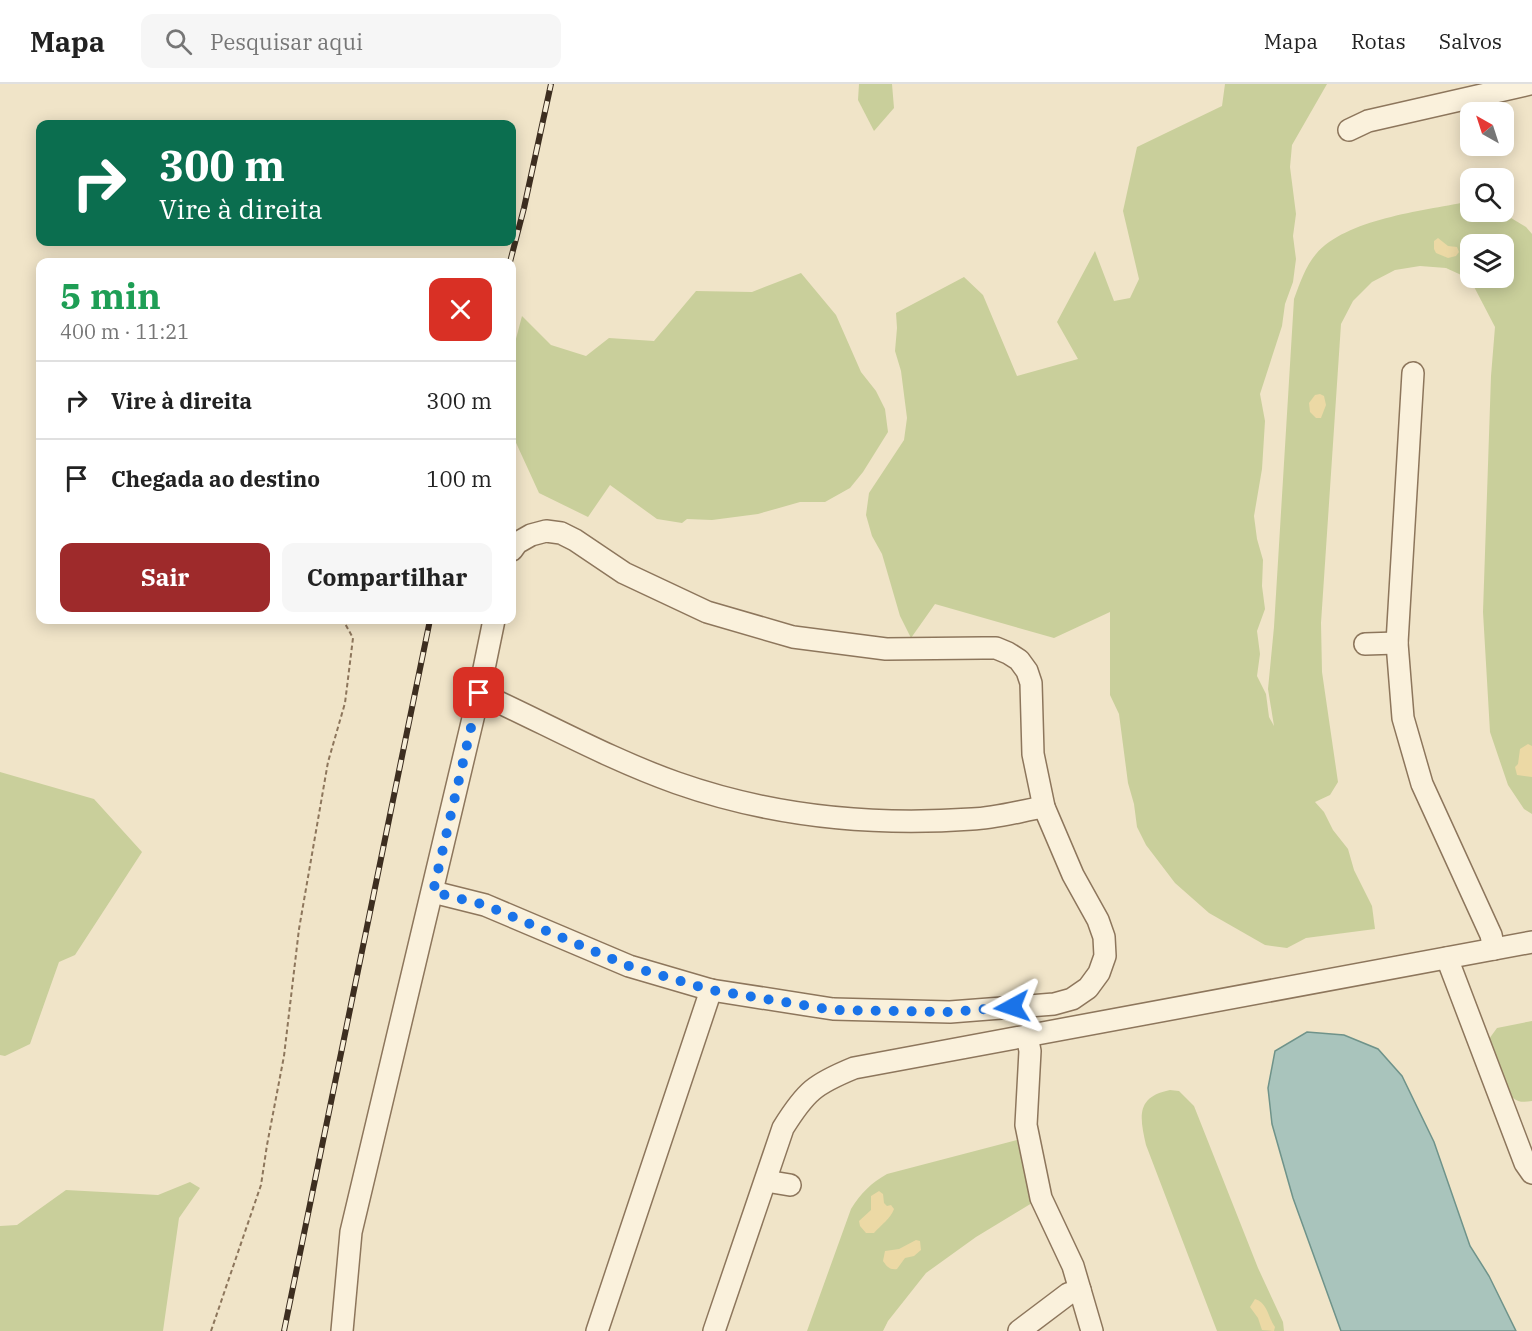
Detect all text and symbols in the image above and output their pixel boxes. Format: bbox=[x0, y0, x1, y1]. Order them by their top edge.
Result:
search box bbox=[141, 14, 561, 68]
text: Mapa bbox=[30, 23, 105, 60]
icon: search bbox=[162, 25, 195, 58]
text: Pesquisar aqui bbox=[210, 27, 363, 56]
text: Mapa bbox=[1264, 27, 1318, 55]
text: Rotas bbox=[1351, 27, 1406, 55]
text: Salvos bbox=[1439, 27, 1502, 55]
north arrow bbox=[1460, 102, 1514, 156]
map controls bbox=[1460, 102, 1514, 288]
text: 300 m bbox=[159, 138, 285, 193]
icon: right bbox=[60, 144, 138, 222]
button: search bbox=[1460, 168, 1514, 222]
text: Vire à direita bbox=[159, 191, 323, 226]
button: layers bbox=[1460, 234, 1514, 288]
text: 5 min bbox=[60, 272, 161, 319]
button: close bbox=[429, 278, 492, 341]
text: 400 m · 11:21 bbox=[60, 318, 189, 345]
icon: right bbox=[60, 384, 93, 417]
text: Vire à direita bbox=[111, 386, 252, 415]
text: 300 m bbox=[426, 386, 492, 415]
icon: arrive bbox=[60, 462, 93, 495]
text: Chegada ao destino bbox=[111, 464, 320, 493]
text: 100 m bbox=[426, 464, 492, 493]
button: Sair bbox=[60, 543, 270, 612]
button: Compartilhar bbox=[282, 543, 492, 612]
pin bbox=[453, 667, 504, 718]
icon: arrive bbox=[462, 676, 495, 709]
position arrow bbox=[980, 975, 1044, 1039]

